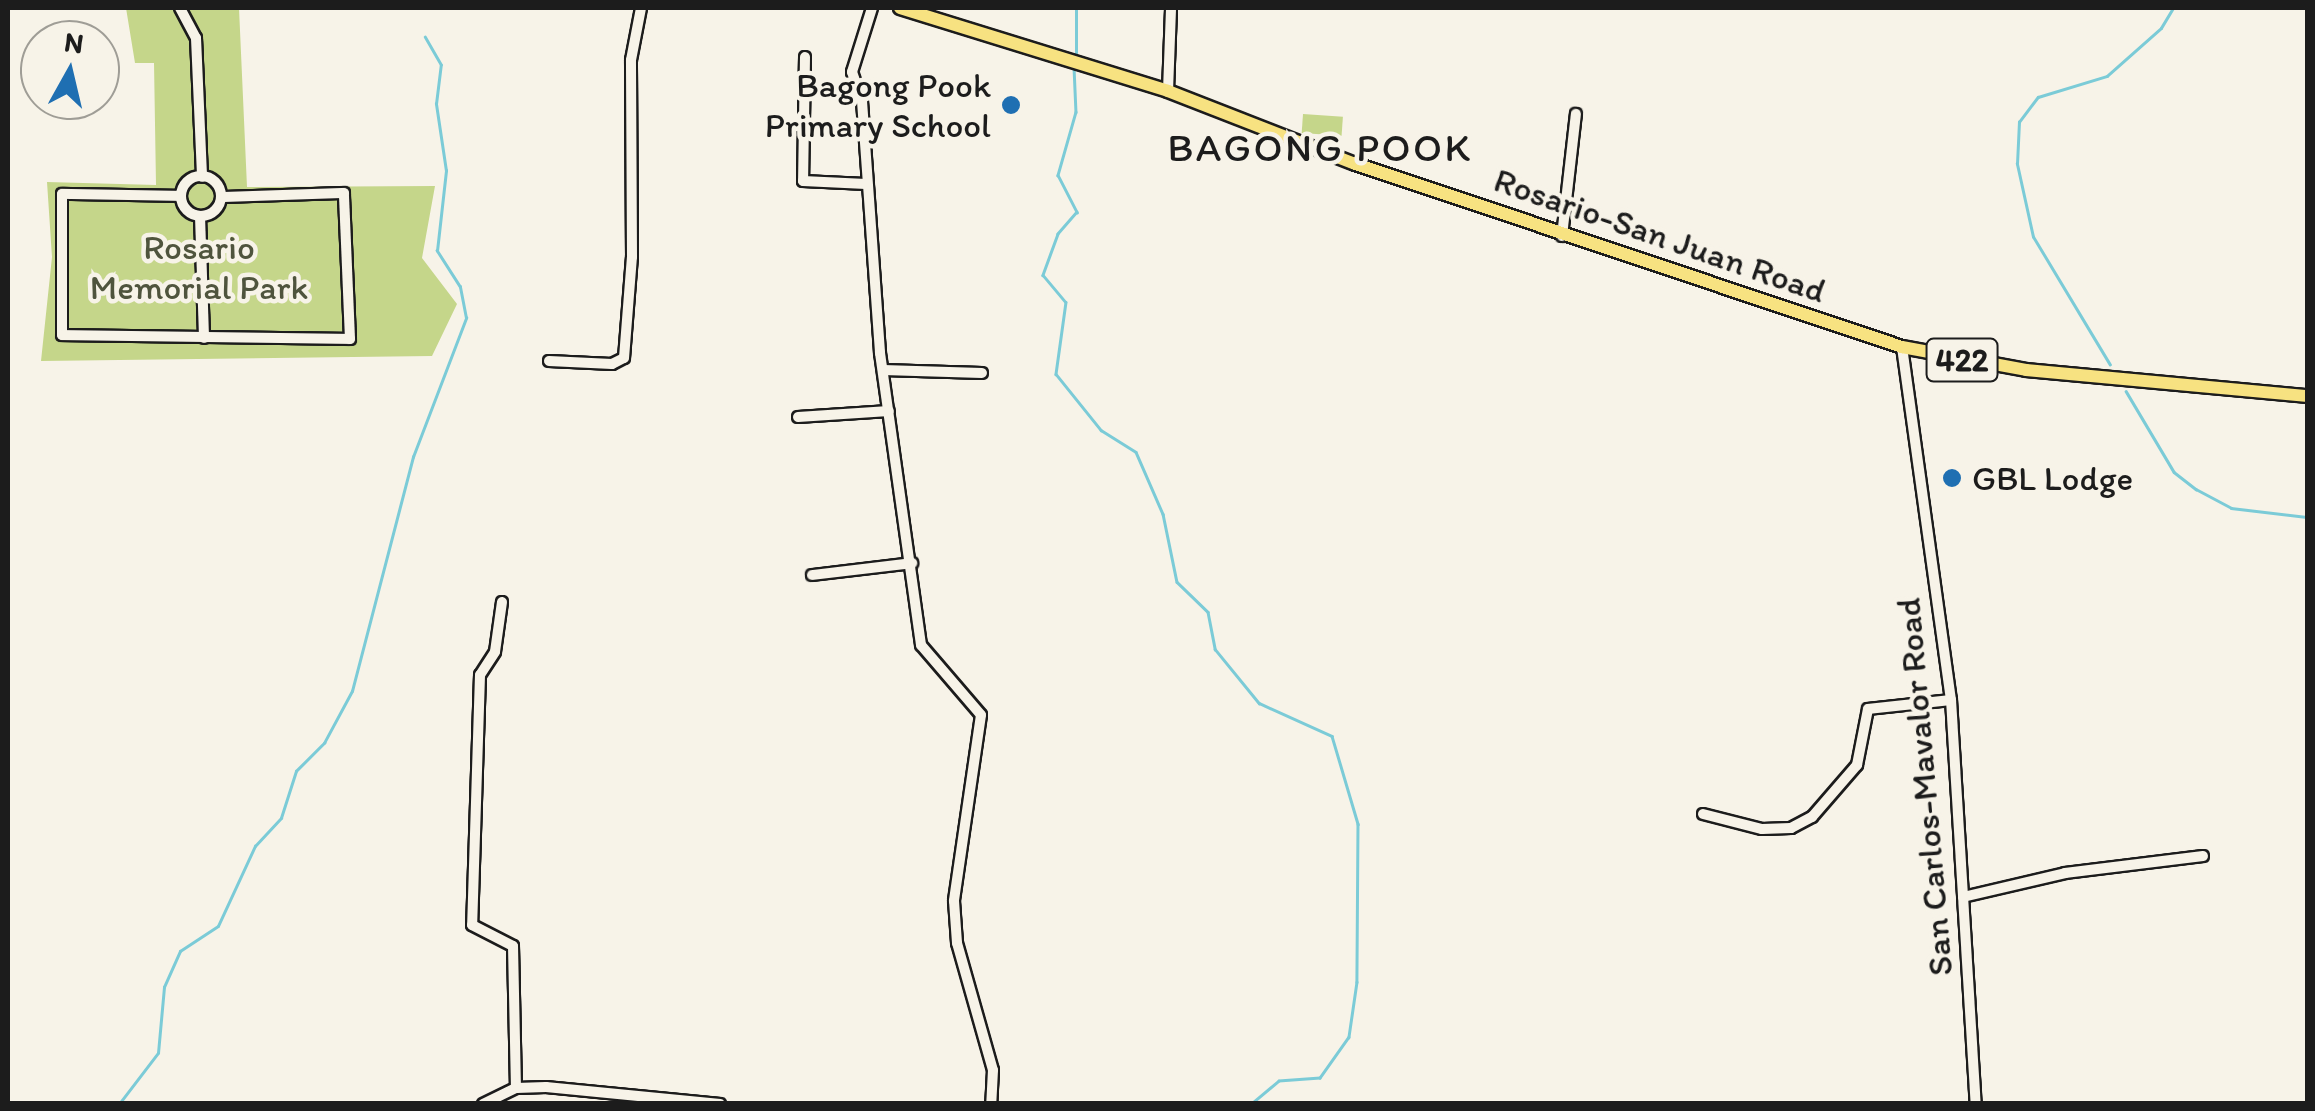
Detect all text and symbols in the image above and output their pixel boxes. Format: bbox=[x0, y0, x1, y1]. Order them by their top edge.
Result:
north arrow bbox=[20, 20, 120, 120]
text: N bbox=[62, 24, 86, 60]
place label: Bagong Pook Primary School bbox=[765, 64, 991, 146]
marker: Bagong Pook Primary School bbox=[1000, 94, 1022, 116]
district label: BAGONG POOK bbox=[1168, 123, 1472, 171]
street label: Rosario-San Juan Road bbox=[1489, 159, 1831, 311]
park label: Rosario Memorial Park bbox=[90, 226, 308, 308]
road number: 422 bbox=[1924, 333, 2000, 387]
place label: GBL Lodge bbox=[1972, 457, 2133, 499]
marker: GBL Lodge bbox=[1941, 467, 1963, 489]
street label: San Carlos-Mavalor Road bbox=[1886, 595, 1962, 979]

